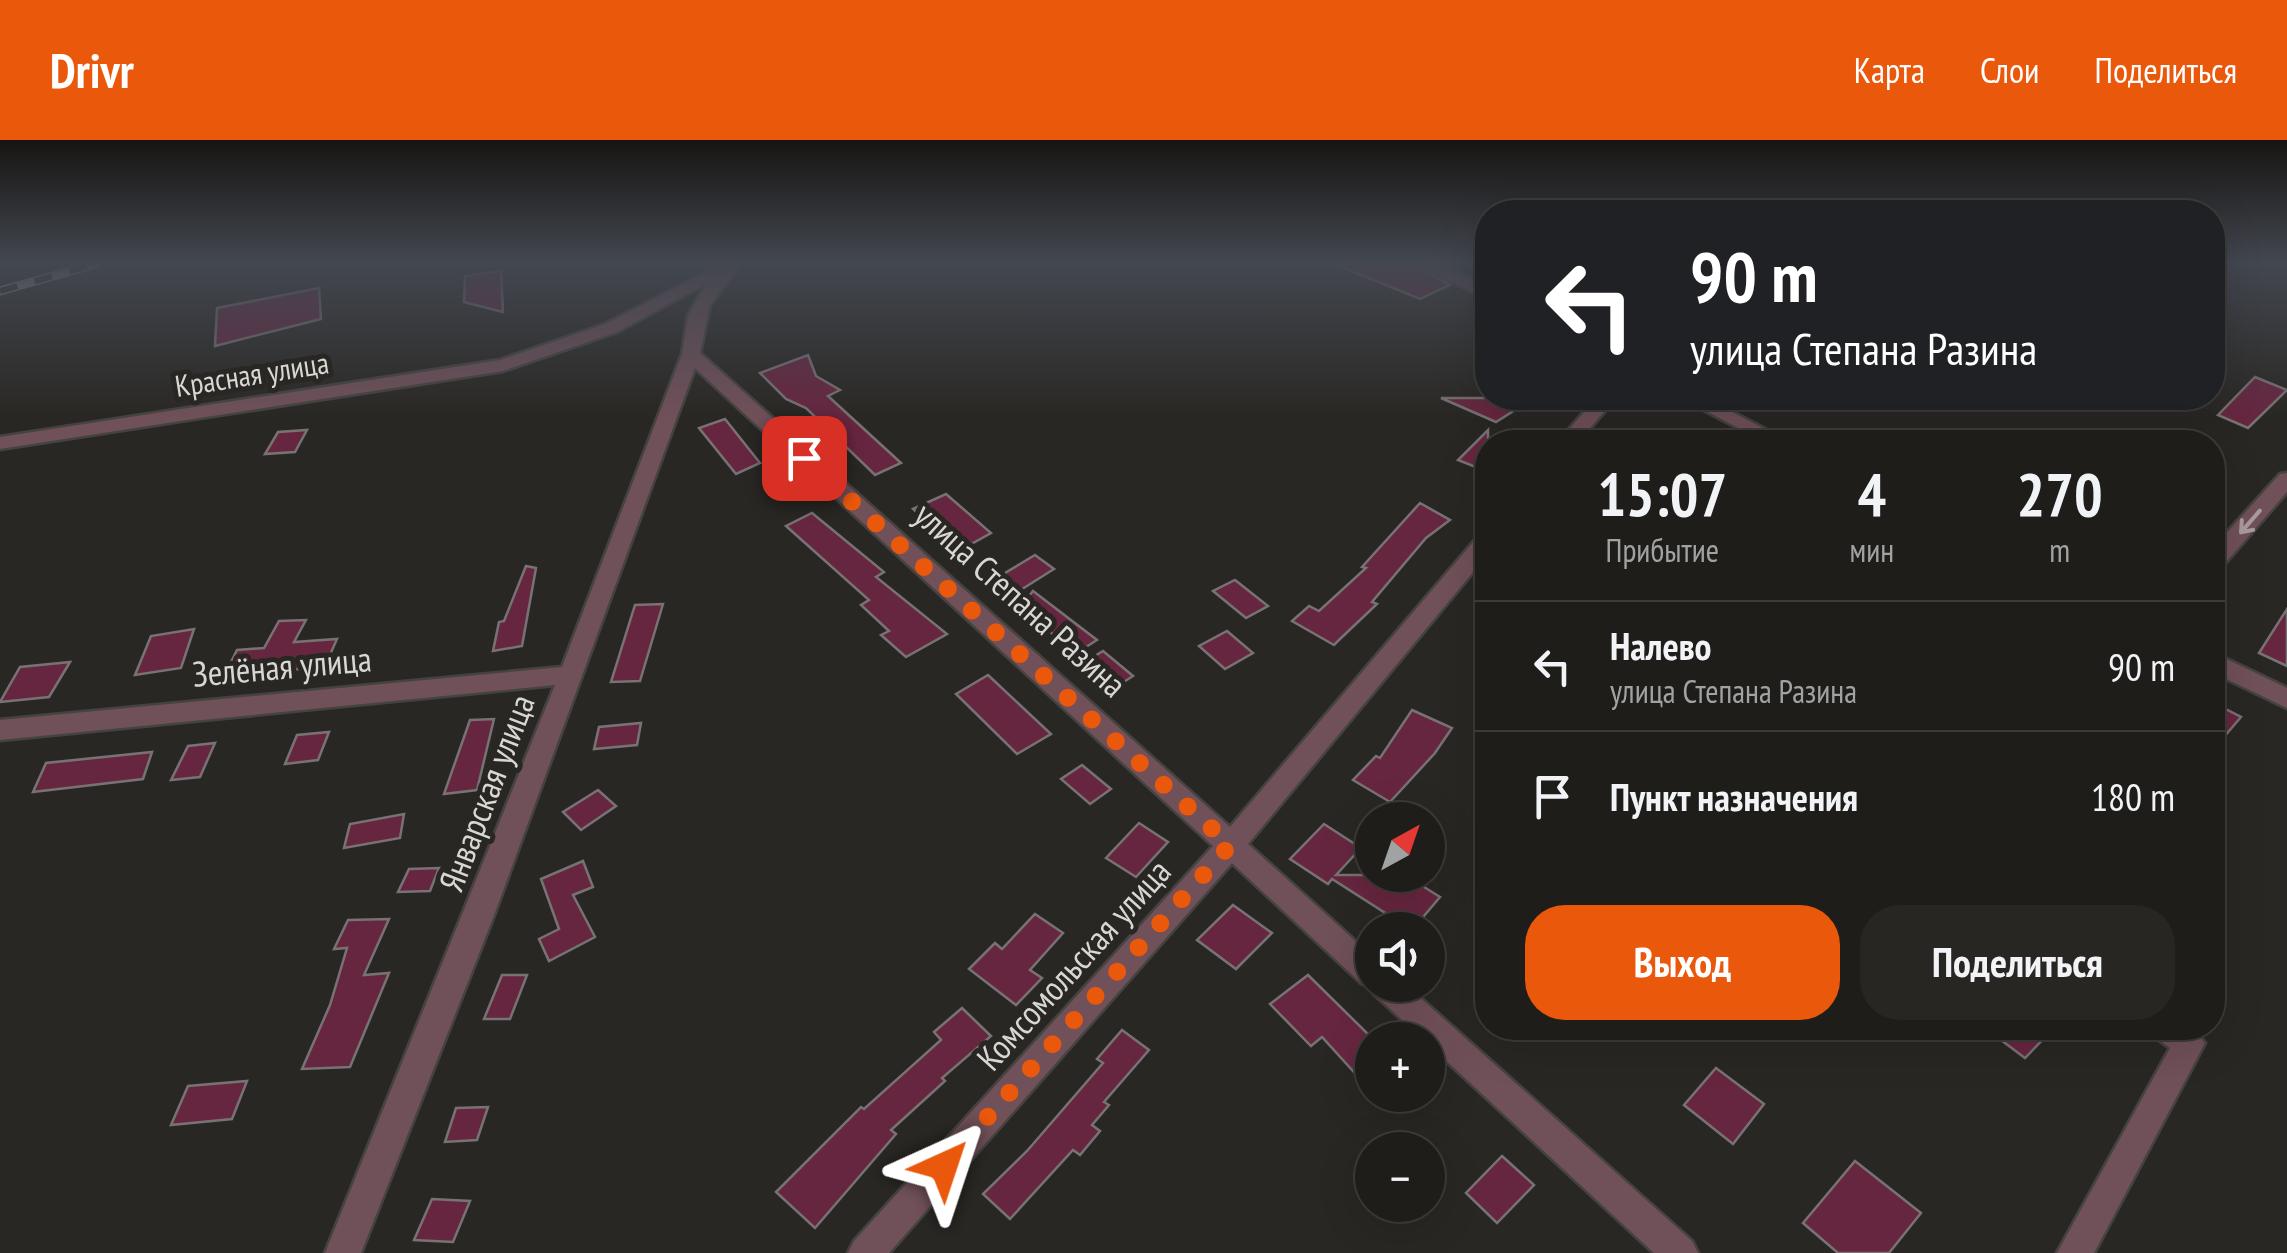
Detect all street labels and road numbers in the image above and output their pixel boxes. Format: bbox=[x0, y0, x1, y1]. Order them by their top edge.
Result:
street label: Красная улица bbox=[172, 342, 331, 405]
street label: улица Степана Разина bbox=[905, 492, 1136, 707]
street label: Зелёная улица bbox=[190, 635, 373, 697]
street label: Январская улица bbox=[427, 688, 545, 898]
street label: Комсомольская улица bbox=[966, 849, 1180, 1080]

